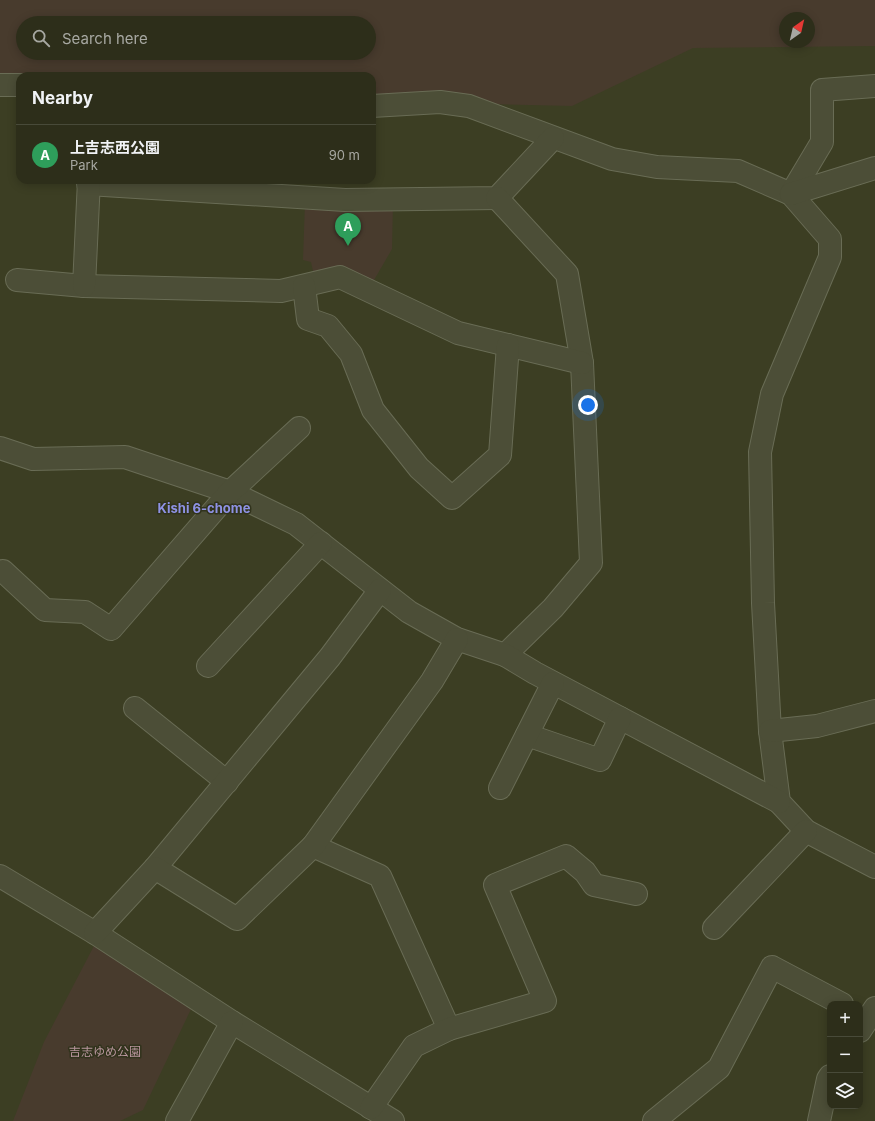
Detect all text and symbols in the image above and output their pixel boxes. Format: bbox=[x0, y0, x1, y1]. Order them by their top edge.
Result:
north arrow bbox=[779, 12, 815, 48]
search box bbox=[16, 16, 376, 60]
icon: search bbox=[30, 27, 52, 49]
text: Search here bbox=[62, 29, 148, 48]
text: Nearby bbox=[32, 88, 93, 108]
text: 上吉志西公園 bbox=[70, 138, 160, 157]
text: A bbox=[40, 147, 50, 163]
text: 90 m bbox=[329, 147, 360, 163]
text: Park bbox=[70, 157, 98, 173]
pin: A bbox=[335, 213, 361, 246]
your location bbox=[578, 395, 598, 415]
district label: Kishi 6-chome bbox=[158, 500, 251, 516]
map controls bbox=[827, 1001, 863, 1109]
button: + bbox=[827, 1001, 863, 1037]
button: − bbox=[827, 1037, 863, 1073]
park label: 吉志ゆめ公園 bbox=[69, 1044, 141, 1059]
button: layers bbox=[827, 1073, 863, 1109]

